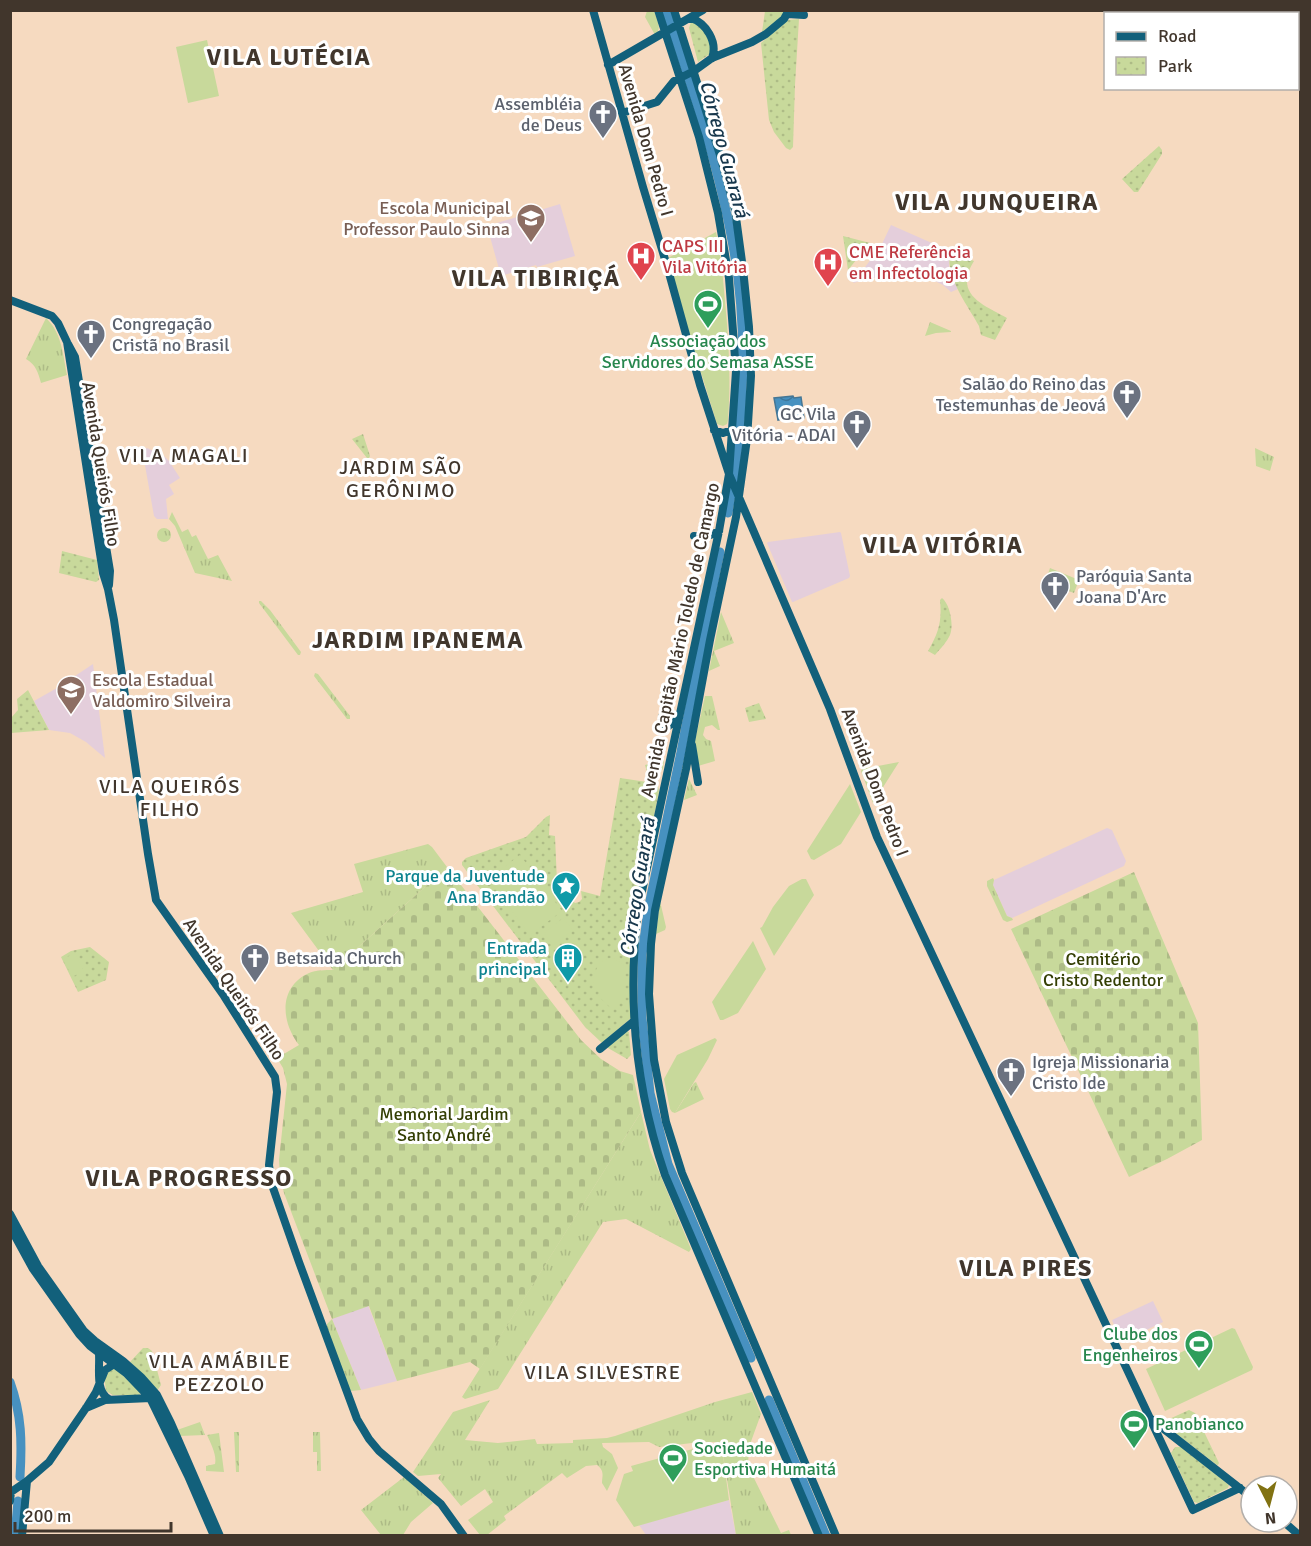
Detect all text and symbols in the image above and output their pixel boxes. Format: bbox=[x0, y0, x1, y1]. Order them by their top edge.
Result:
legend bbox=[1104, 12, 1299, 90]
text: Road bbox=[1158, 25, 1197, 47]
district label: VILA LUTÉCIA bbox=[207, 42, 371, 72]
text: Park bbox=[1158, 55, 1193, 77]
street label: Avenida Dom Pedro I bbox=[614, 61, 678, 219]
water label: Córrego Guarará bbox=[694, 78, 755, 222]
place label: Assembléia de Deus bbox=[494, 93, 582, 136]
church icon: Assembléia de Deus bbox=[587, 98, 619, 140]
district label: VILA JUNQUEIRA bbox=[895, 187, 1099, 217]
place label: Escola Municipal Professor Paulo Sinna bbox=[343, 197, 510, 240]
school or university icon: Escola Municipal Professor Paulo Sinna bbox=[515, 202, 547, 244]
place label: CAPS III Vila Vitória bbox=[662, 235, 747, 278]
hospital icon: CAPS III Vila Vitória bbox=[625, 240, 657, 282]
place label: CME Referência em Infectologia bbox=[849, 241, 971, 284]
hospital icon: CME Referência em Infectologia bbox=[812, 246, 844, 288]
district label: VILA TIBIRIÇÁ bbox=[451, 263, 621, 293]
sports icon: Associação dos Servidores do Semasa ASSE bbox=[692, 288, 724, 330]
place label: Congregação Cristã no Brasil bbox=[112, 313, 229, 356]
church icon: Congregação Cristã no Brasil bbox=[75, 318, 107, 360]
place label: Associação dos Servidores do Semasa ASSE bbox=[602, 330, 814, 373]
place label: Salão do Reino das Testemunhas de Jeová bbox=[936, 373, 1106, 416]
church icon: Salão do Reino das Testemunhas de Jeová bbox=[1111, 378, 1143, 420]
street label: Avenida Queirós Filho bbox=[77, 380, 125, 548]
place label: GC Vila Vitória - ADAI bbox=[731, 403, 836, 446]
church icon: GC Vila Vitória - ADAI bbox=[841, 408, 873, 450]
district label: VILA MAGALI bbox=[119, 443, 249, 468]
district label: JARDIM SÃO GERÔNIMO bbox=[339, 455, 463, 503]
street label: Avenida Capitão Mário Toledo de Camargo bbox=[636, 480, 724, 800]
district label: VILA VITÓRIA bbox=[863, 530, 1023, 560]
place label: Paróquia Santa Joana D'Arc bbox=[1076, 565, 1192, 608]
church icon: Paróquia Santa Joana D'Arc bbox=[1039, 570, 1071, 612]
district label: JARDIM IPANEMA bbox=[312, 625, 524, 655]
place label: Escola Estadual Valdomiro Silveira bbox=[92, 669, 231, 712]
school or university icon: Escola Estadual Valdomiro Silveira bbox=[55, 674, 87, 716]
street label: Avenida Dom Pedro I bbox=[837, 705, 913, 859]
district label: VILA QUEIRÓS FILHO bbox=[99, 774, 241, 822]
water label: Córrego Guarará bbox=[614, 814, 661, 959]
place label: Parque da Juventude Ana Brandão bbox=[385, 865, 545, 908]
place icon: Parque da Juventude Ana Brandão bbox=[550, 870, 582, 912]
street label: Avenida Queirós Filho bbox=[178, 914, 290, 1064]
place label: Entrada principal bbox=[478, 937, 547, 980]
church icon: Betsaida Church bbox=[239, 942, 271, 984]
building icon: Entrada principal bbox=[552, 942, 584, 984]
place label: Betsaida Church bbox=[276, 947, 402, 969]
park label: Cemitério Cristo Redentor bbox=[1043, 948, 1163, 991]
place label: Igreja Missionaria Cristo Ide bbox=[1032, 1051, 1170, 1094]
church icon: Igreja Missionaria Cristo Ide bbox=[995, 1056, 1027, 1098]
park label: Memorial Jardim Santo André bbox=[379, 1103, 509, 1146]
district label: VILA PROGRESSO bbox=[85, 1163, 293, 1193]
district label: VILA PIRES bbox=[959, 1253, 1093, 1283]
place label: Clube dos Engenheiros bbox=[1082, 1323, 1178, 1366]
sports icon: Clube dos Engenheiros bbox=[1183, 1328, 1215, 1370]
district label: VILA AMÁBILE PEZZOLO bbox=[149, 1349, 291, 1397]
district label: VILA SILVESTRE bbox=[524, 1360, 682, 1385]
sports icon: Panobianco bbox=[1118, 1408, 1150, 1450]
place label: Panobianco bbox=[1155, 1413, 1244, 1435]
place label: Sociedade Esportiva Humaitá bbox=[694, 1437, 836, 1480]
sports icon: Sociedade Esportiva Humaitá bbox=[657, 1442, 689, 1484]
north arrow bbox=[1239, 1474, 1299, 1534]
scale bar bbox=[15, 1495, 171, 1533]
text: 200 m bbox=[24, 1505, 71, 1527]
text: N bbox=[1264, 1507, 1277, 1528]

